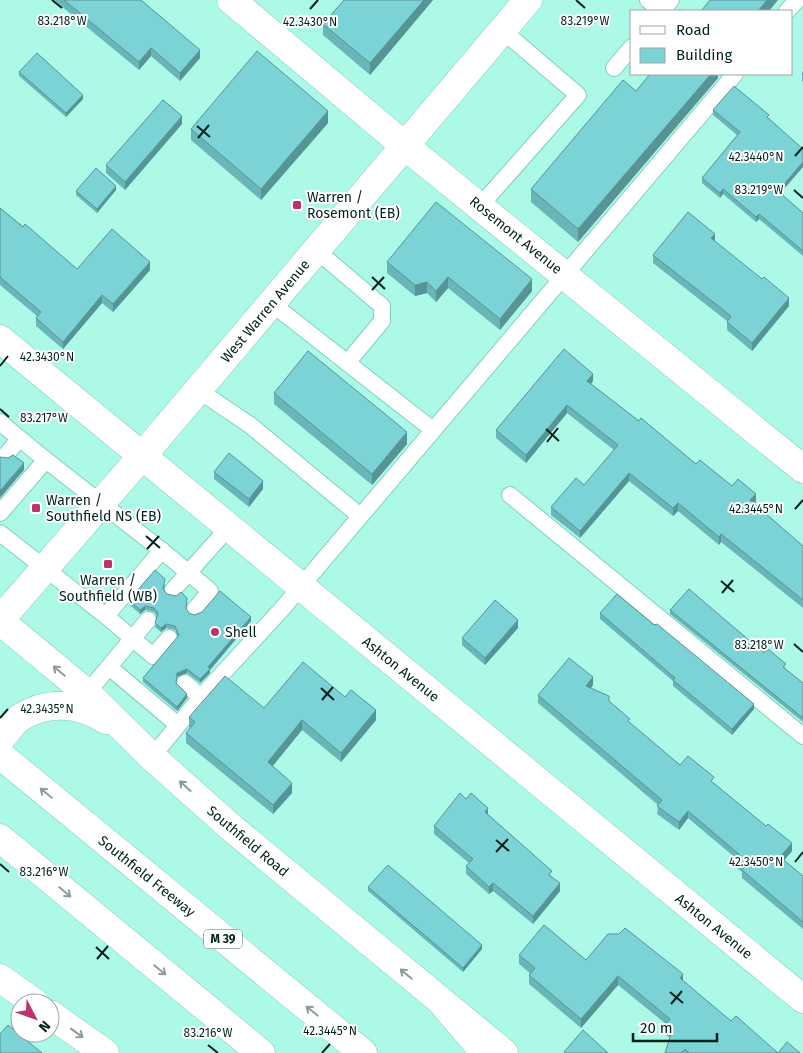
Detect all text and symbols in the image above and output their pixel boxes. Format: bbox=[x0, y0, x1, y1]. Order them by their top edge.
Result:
legend bbox=[630, 10, 793, 75]
text: 83.218°W bbox=[37, 14, 87, 28]
text: 83.219°W bbox=[561, 14, 609, 28]
text: 42.3430°N bbox=[283, 15, 337, 29]
text: Road bbox=[676, 21, 711, 39]
text: Building bbox=[676, 46, 732, 64]
text: 42.3440°N bbox=[729, 150, 783, 164]
text: 83.219°W bbox=[735, 183, 783, 197]
place label: Warren / Rosemont (EB) bbox=[307, 189, 400, 222]
street label: Rosemont Avenue bbox=[466, 193, 565, 278]
marker: Warren / Rosemont (EB) bbox=[291, 199, 303, 211]
street label: West Warren Avenue bbox=[217, 256, 314, 366]
text: 42.3430°N bbox=[20, 350, 74, 364]
text: 83.217°W bbox=[20, 411, 68, 425]
place label: Warren / Southfield NS (EB) bbox=[46, 492, 161, 525]
marker: Warren / Southfield NS (EB) bbox=[30, 502, 42, 514]
text: 42.3445°N bbox=[729, 502, 783, 516]
marker: Warren / Southfield (WB) bbox=[102, 558, 114, 570]
place label: Warren / Southfield (WB) bbox=[59, 572, 157, 605]
place label: Shell bbox=[225, 624, 257, 641]
marker: Shell bbox=[209, 626, 221, 638]
street label: Ashton Avenue bbox=[359, 633, 443, 706]
text: 83.218°W bbox=[734, 638, 784, 652]
one-way arrow bbox=[53, 665, 66, 676]
text: 42.3435°N bbox=[20, 702, 74, 716]
one-way arrow bbox=[178, 780, 191, 792]
one-way arrow bbox=[40, 788, 53, 799]
street label: Southfield Road bbox=[203, 802, 292, 880]
street label: Southfield Freeway bbox=[95, 832, 199, 921]
text: 42.3450°N bbox=[729, 855, 783, 869]
text: 83.216°W bbox=[20, 865, 68, 879]
one-way arrow bbox=[58, 886, 71, 897]
street label: Ashton Avenue bbox=[672, 890, 756, 963]
road number: M 39 bbox=[204, 930, 242, 949]
one-way arrow bbox=[153, 964, 166, 975]
one-way arrow bbox=[400, 968, 413, 979]
north arrow bbox=[10, 993, 60, 1043]
one-way arrow bbox=[305, 1005, 318, 1017]
scale bar bbox=[633, 1010, 717, 1042]
text: N bbox=[35, 1017, 54, 1035]
text: 20 m bbox=[640, 1019, 673, 1037]
text: 42.3445°N bbox=[303, 1024, 357, 1038]
text: 83.216°W bbox=[184, 1026, 232, 1040]
one-way arrow bbox=[70, 1028, 84, 1038]

